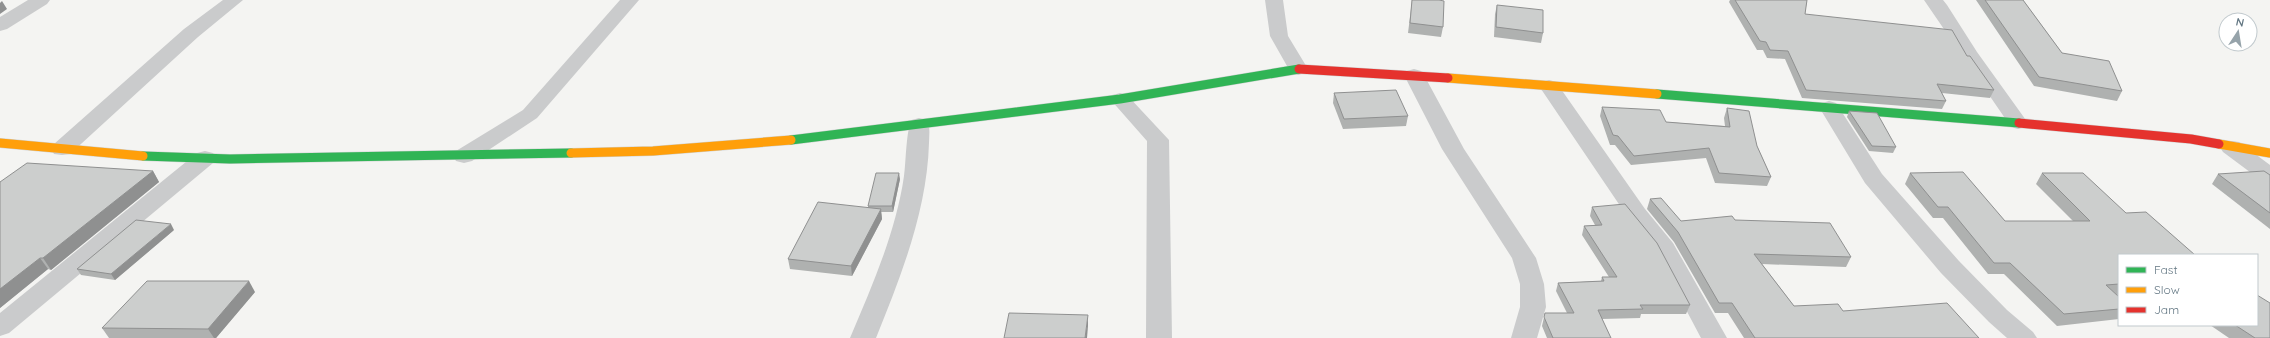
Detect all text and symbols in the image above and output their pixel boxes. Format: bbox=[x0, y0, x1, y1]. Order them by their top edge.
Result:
north arrow bbox=[2218, 12, 2258, 52]
text: N bbox=[2235, 15, 2245, 30]
legend bbox=[2118, 254, 2258, 326]
text: Fast bbox=[2154, 262, 2178, 277]
text: Slow bbox=[2154, 282, 2180, 297]
text: Jam bbox=[2154, 302, 2179, 317]

